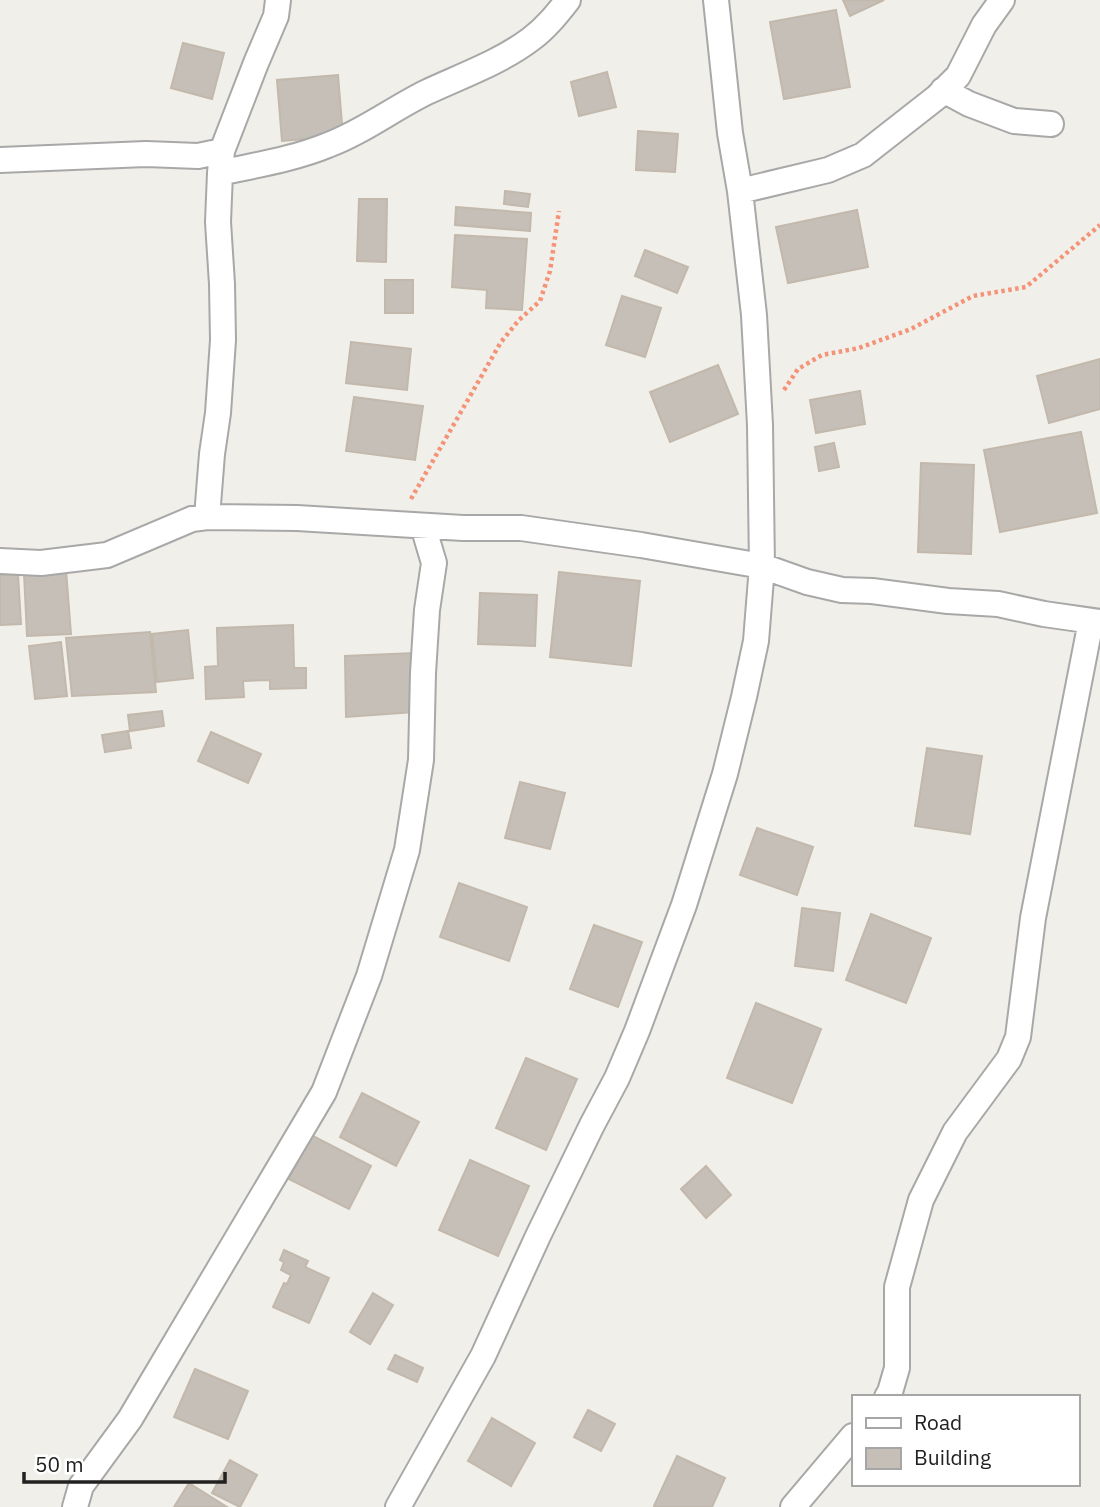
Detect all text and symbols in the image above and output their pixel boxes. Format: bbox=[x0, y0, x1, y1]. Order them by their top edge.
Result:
legend bbox=[852, 1395, 1079, 1486]
text: Road bbox=[914, 1408, 962, 1436]
scale bar bbox=[24, 1440, 226, 1484]
text: Building bbox=[914, 1443, 991, 1471]
text: 50 m bbox=[35, 1450, 84, 1478]

